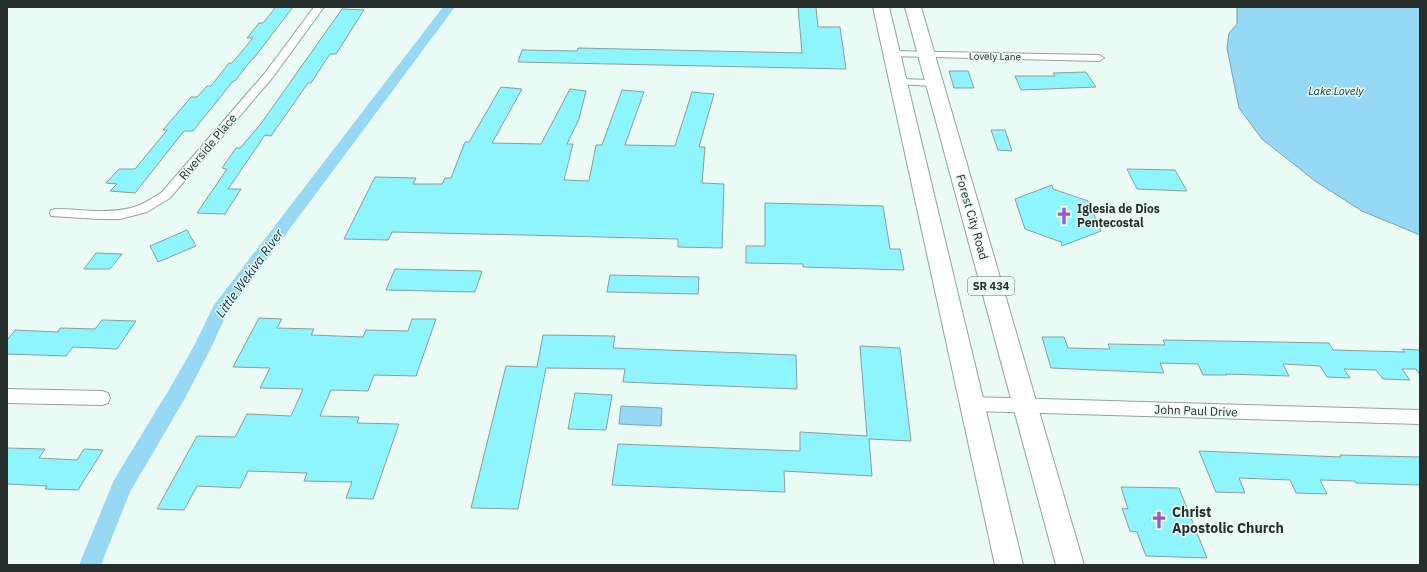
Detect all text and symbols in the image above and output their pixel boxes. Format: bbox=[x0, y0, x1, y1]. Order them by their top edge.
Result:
street label: Lovely Lane bbox=[969, 50, 1022, 63]
water label: Lake Lovely bbox=[1308, 84, 1364, 98]
street label: Riverside Place bbox=[175, 110, 240, 183]
street label: Forest City Road bbox=[953, 173, 992, 261]
place label: Iglesia de Dios Pentecostal bbox=[1077, 201, 1160, 230]
church icon: Iglesia de Dios Pentecostal bbox=[1054, 206, 1074, 226]
water label: Little Wekiva River bbox=[212, 225, 288, 321]
road number: SR 434 bbox=[968, 277, 1014, 295]
street label: John Paul Drive bbox=[1154, 402, 1238, 419]
place label: Christ Apostolic Church bbox=[1172, 503, 1284, 537]
church icon: Christ Apostolic Church bbox=[1149, 510, 1169, 530]

